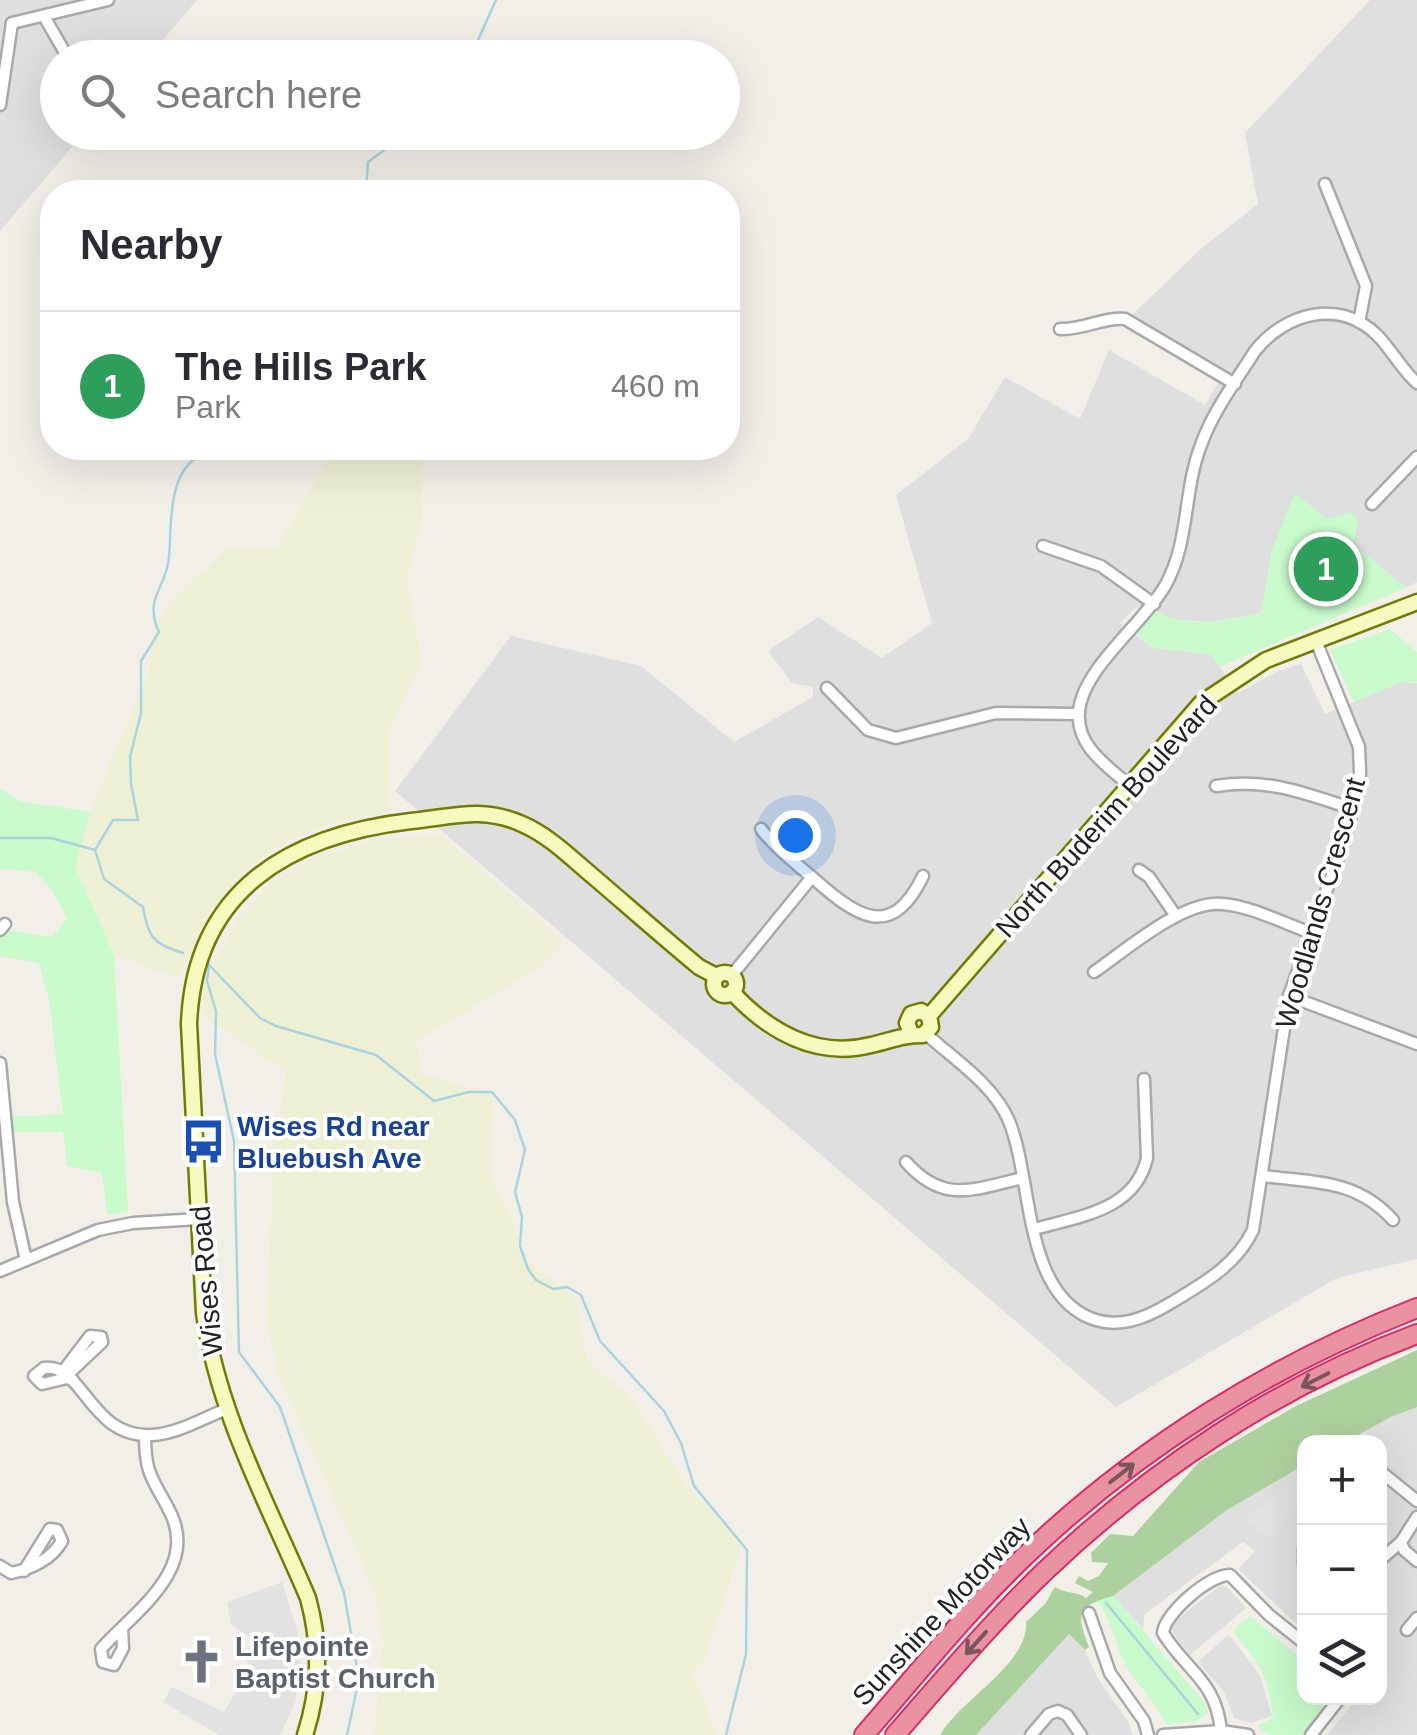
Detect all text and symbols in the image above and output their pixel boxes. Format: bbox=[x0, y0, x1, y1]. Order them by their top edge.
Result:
search box bbox=[40, 40, 740, 150]
icon: search bbox=[75, 68, 130, 123]
text: Search here bbox=[155, 74, 362, 116]
text: Nearby bbox=[80, 221, 222, 268]
text: The Hills Park bbox=[175, 346, 426, 388]
text: 1 bbox=[104, 368, 121, 404]
text: 460 m bbox=[611, 368, 700, 404]
text: Park bbox=[175, 389, 241, 425]
pin: 1 bbox=[1294, 532, 1358, 606]
street label: North Buderim Boulevard bbox=[990, 689, 1223, 944]
street label: Woodlands Crescent bbox=[1270, 774, 1371, 1032]
your location bbox=[770, 810, 821, 861]
place label: Wises Rd near Bluebush Ave bbox=[237, 1111, 430, 1174]
bus stop icon: Wises Rd near Bluebush Ave bbox=[180, 1118, 228, 1166]
street label: Wises Road bbox=[184, 1204, 229, 1357]
one-way arrow bbox=[1300, 1371, 1330, 1390]
map controls bbox=[1297, 1435, 1387, 1705]
button: + bbox=[1297, 1435, 1387, 1525]
one-way arrow bbox=[1108, 1463, 1135, 1484]
street label: Sunshine Motorway bbox=[846, 1511, 1037, 1712]
button: − bbox=[1297, 1525, 1387, 1615]
button: layers bbox=[1297, 1615, 1387, 1705]
one-way arrow bbox=[965, 1630, 988, 1655]
place label: Lifepointe Baptist Church bbox=[235, 1631, 436, 1694]
church icon: Lifepointe Baptist Church bbox=[178, 1638, 226, 1686]

